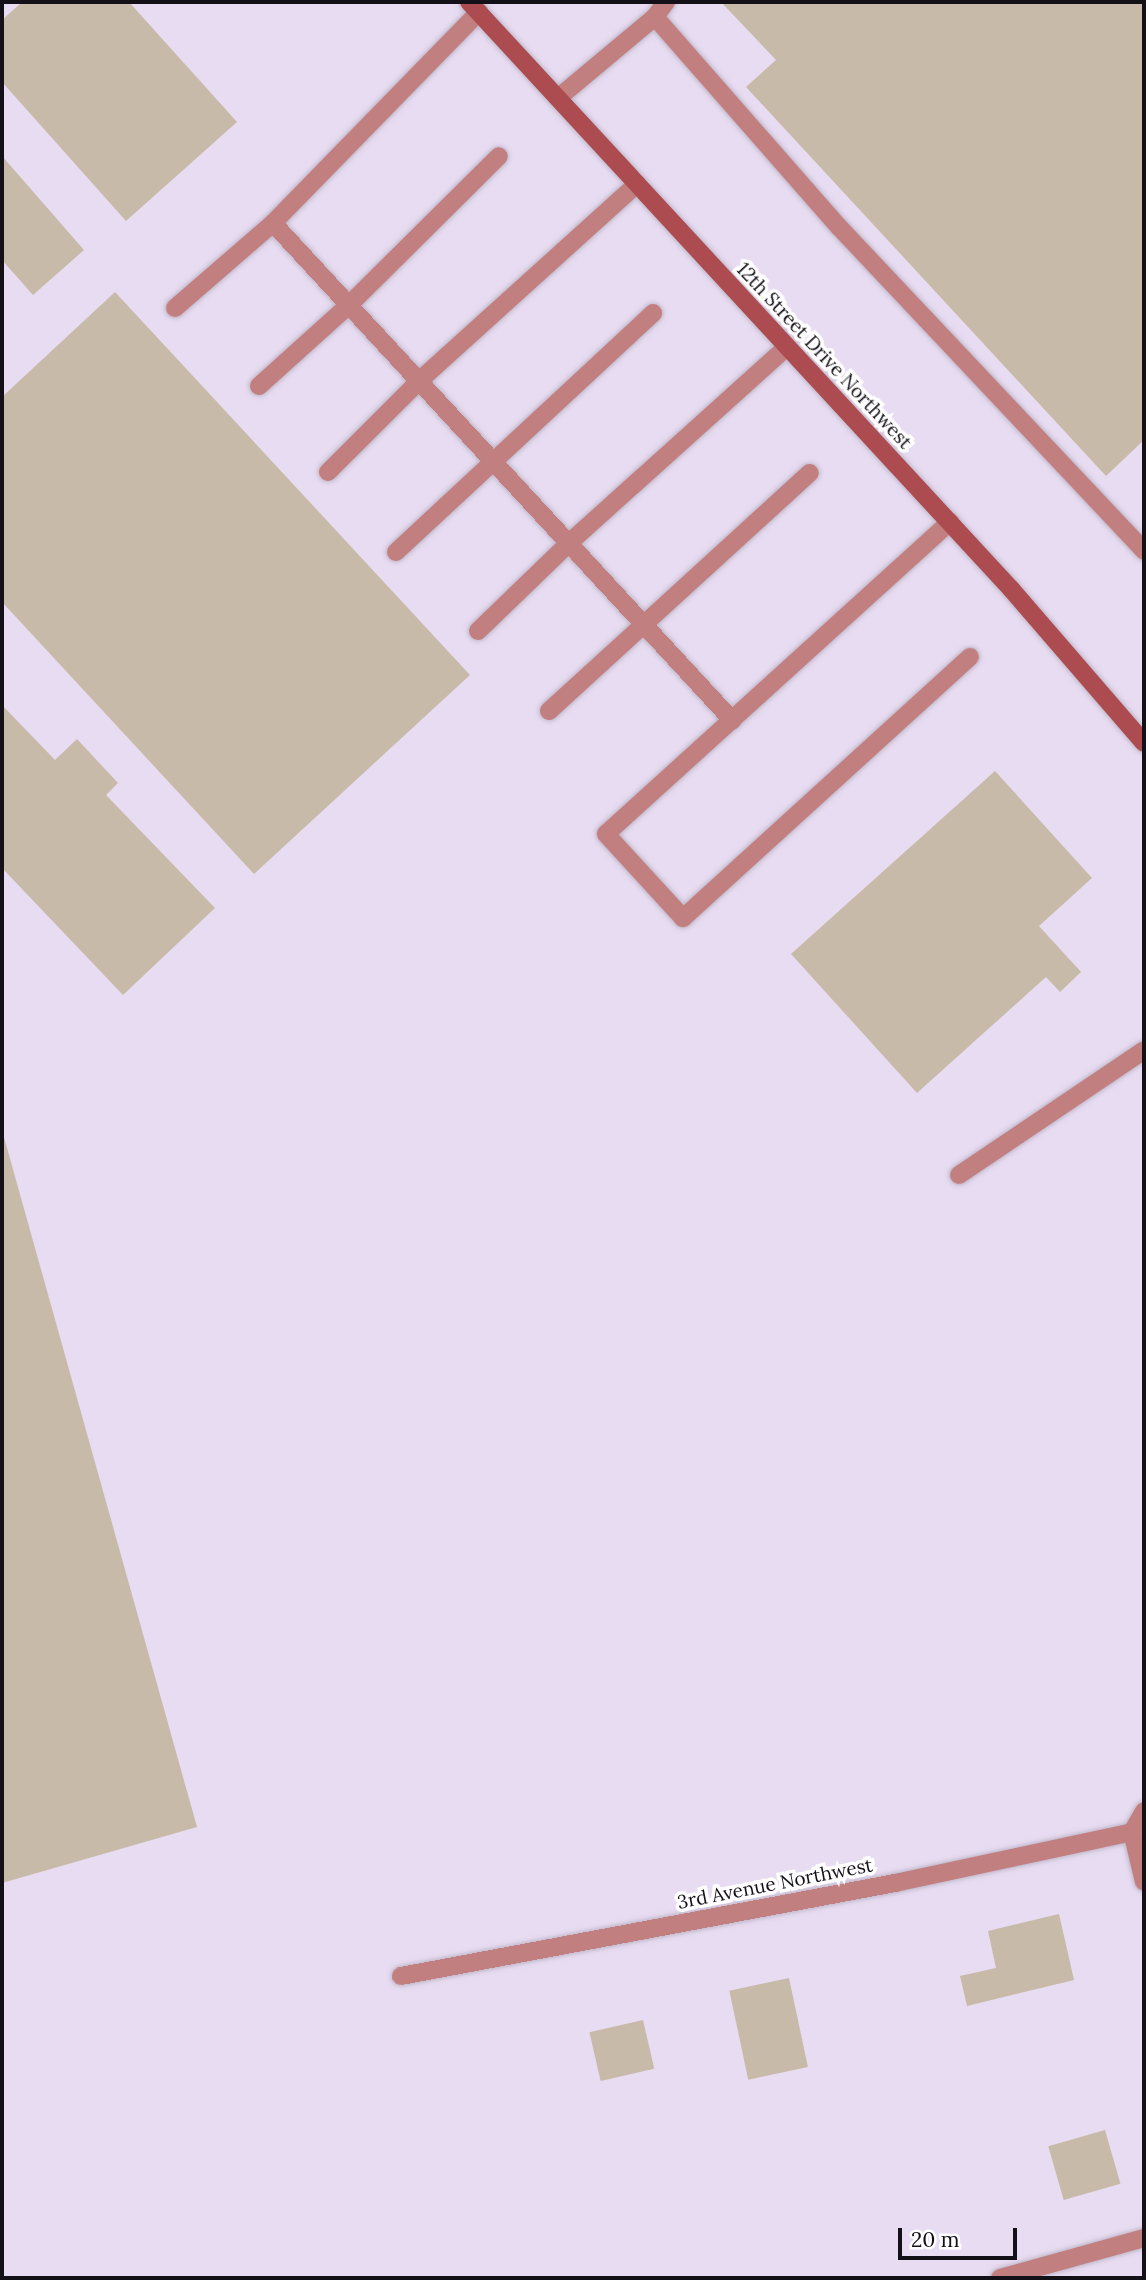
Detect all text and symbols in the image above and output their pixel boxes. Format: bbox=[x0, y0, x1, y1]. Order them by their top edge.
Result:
street label: 12th Street Drive Northwest bbox=[732, 258, 916, 454]
street label: 3rd Avenue Northwest bbox=[675, 1854, 875, 1914]
scale bar bbox=[901, 2214, 1020, 2258]
text: 20 m bbox=[911, 2226, 960, 2253]

